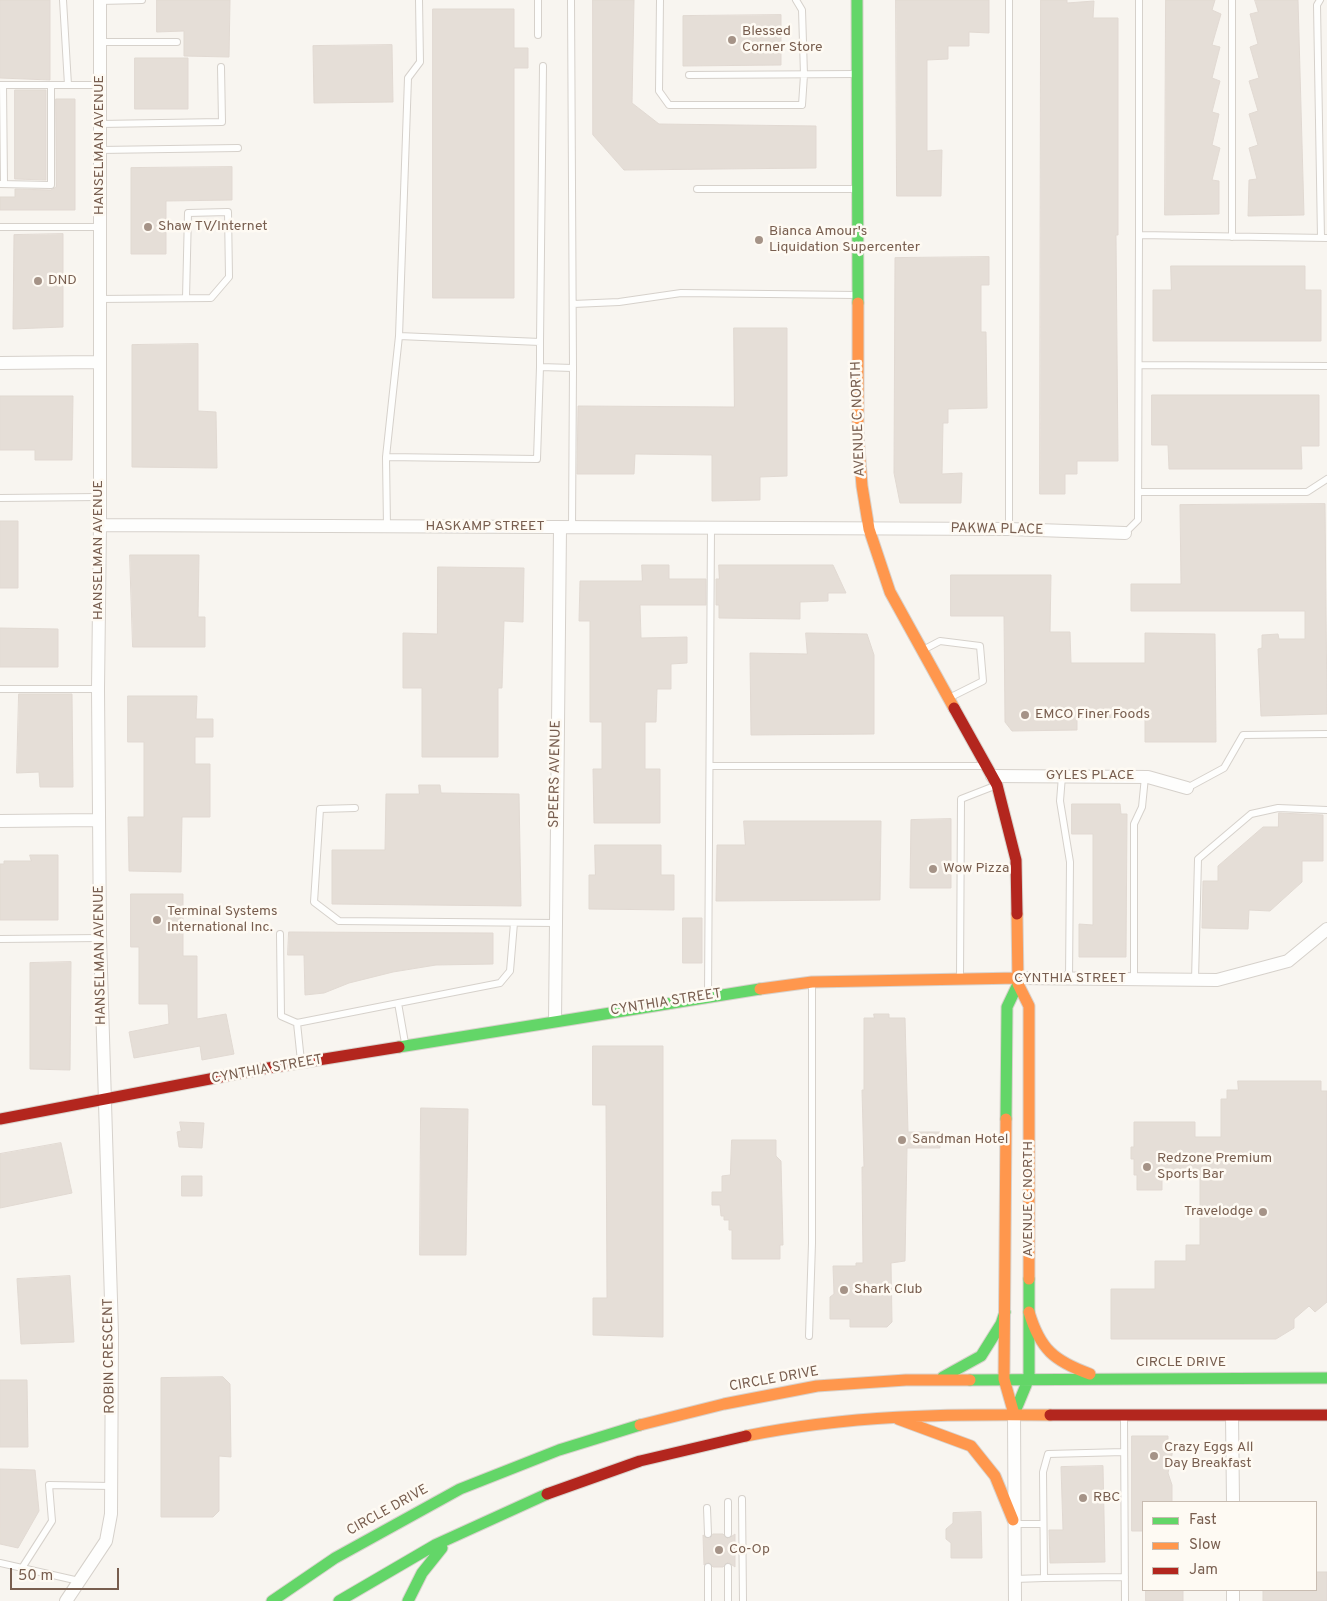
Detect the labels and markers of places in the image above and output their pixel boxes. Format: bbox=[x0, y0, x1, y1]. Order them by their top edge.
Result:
place label: Blessed Corner Store bbox=[742, 24, 823, 56]
marker: Blessed Corner Store bbox=[726, 34, 738, 46]
place label: Shaw TV/Internet bbox=[158, 219, 268, 235]
marker: Shaw TV/Internet bbox=[142, 221, 154, 233]
place label: Bianca Amour's Liquidation Supercenter bbox=[769, 224, 920, 256]
marker: Bianca Amour's Liquidation Supercenter bbox=[753, 234, 765, 246]
place label: DND bbox=[48, 273, 77, 289]
marker: DND bbox=[32, 275, 44, 287]
place label: EMCO Finer Foods bbox=[1035, 707, 1150, 723]
marker: EMCO Finer Foods bbox=[1019, 709, 1031, 721]
place label: Wow Pizza bbox=[943, 861, 1009, 877]
marker: Wow Pizza bbox=[927, 863, 939, 875]
place label: Terminal Systems International Inc. bbox=[167, 904, 278, 936]
marker: Terminal Systems International Inc. bbox=[151, 914, 163, 926]
place label: Sandman Hotel bbox=[912, 1132, 1008, 1148]
marker: Sandman Hotel bbox=[896, 1134, 908, 1146]
place label: Redzone Premium Sports Bar bbox=[1157, 1151, 1272, 1184]
marker: Redzone Premium Sports Bar bbox=[1141, 1161, 1153, 1173]
place label: Travelodge bbox=[1184, 1204, 1253, 1220]
marker: Travelodge bbox=[1257, 1206, 1269, 1218]
place label: Shark Club bbox=[854, 1282, 922, 1298]
marker: Shark Club bbox=[838, 1284, 850, 1296]
place label: Crazy Eggs All Day Breakfast bbox=[1164, 1440, 1254, 1472]
marker: Crazy Eggs All Day Breakfast bbox=[1148, 1450, 1160, 1462]
place label: RBC bbox=[1093, 1490, 1120, 1506]
marker: RBC bbox=[1077, 1492, 1089, 1504]
place label: Co-Op bbox=[729, 1542, 770, 1558]
marker: Co-Op bbox=[713, 1544, 725, 1556]

